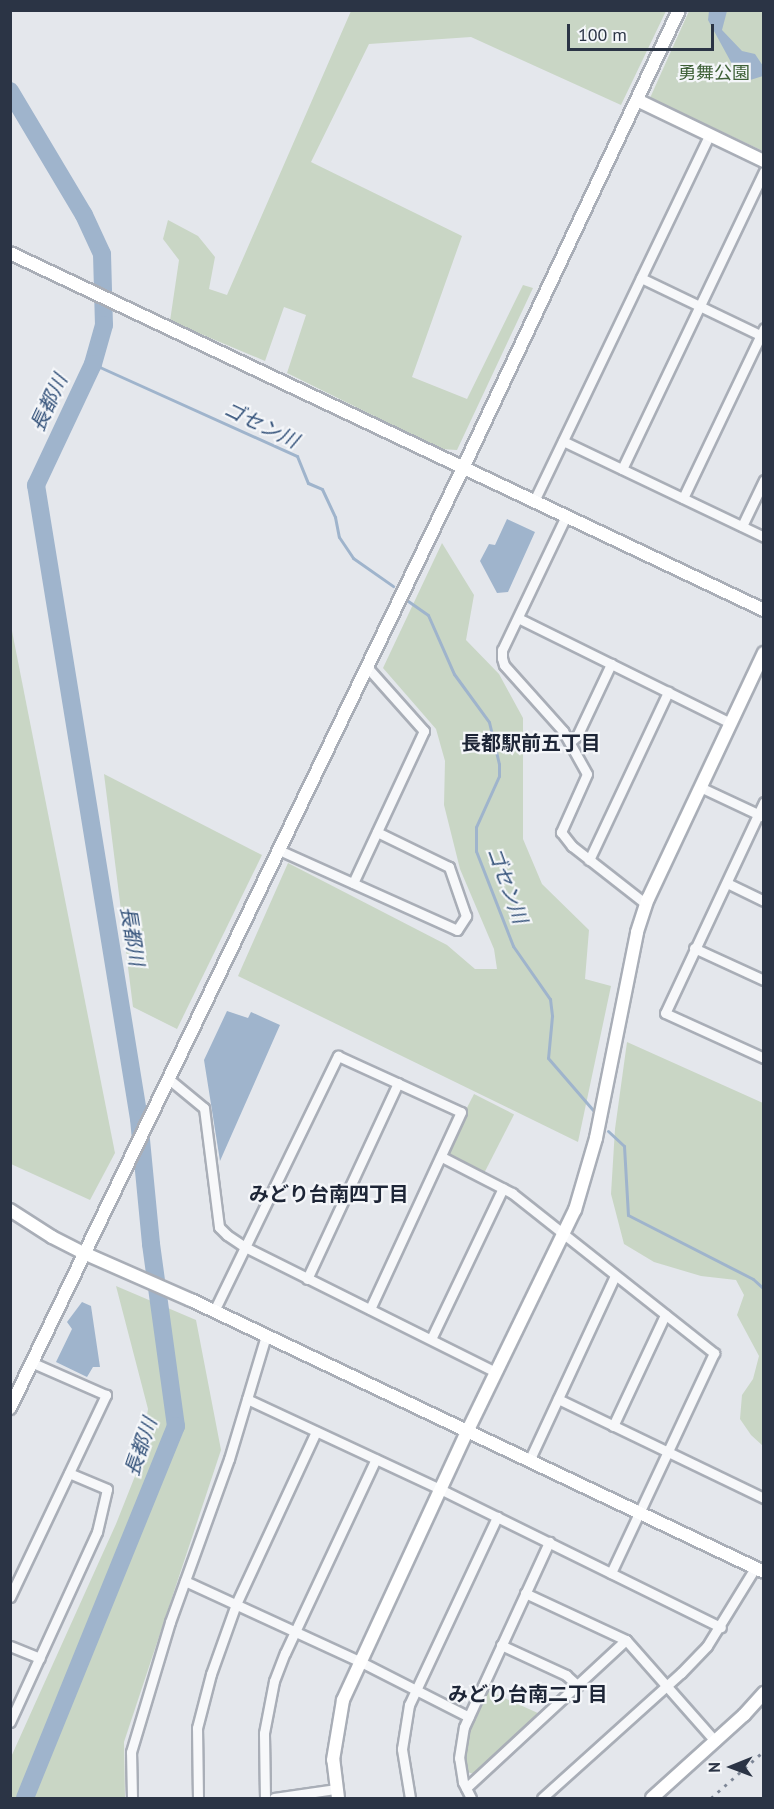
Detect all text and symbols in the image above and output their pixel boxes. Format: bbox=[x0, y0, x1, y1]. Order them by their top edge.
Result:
scale bar bbox=[570, 12, 717, 50]
text: 100 m bbox=[578, 23, 627, 46]
park label: 勇舞公園 bbox=[678, 62, 750, 84]
water label: 長都川 bbox=[25, 371, 73, 435]
water label: ゴセン川 bbox=[220, 397, 302, 453]
district label: 長都駅前五丁目 bbox=[461, 731, 601, 755]
water label: ゴセン川 bbox=[482, 843, 532, 927]
water label: 長都川 bbox=[115, 904, 149, 968]
district label: みどり台南四丁目 bbox=[249, 1182, 409, 1206]
water label: 長都川 bbox=[120, 1415, 162, 1479]
district label: みどり台南二丁目 bbox=[448, 1682, 608, 1706]
north arrow bbox=[702, 1737, 762, 1797]
text: N bbox=[704, 1762, 724, 1773]

